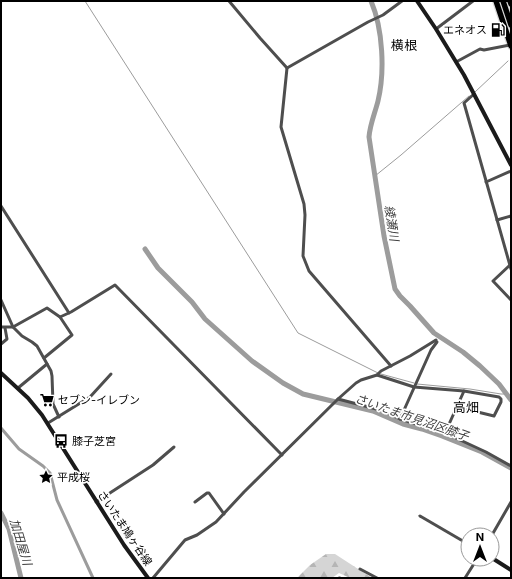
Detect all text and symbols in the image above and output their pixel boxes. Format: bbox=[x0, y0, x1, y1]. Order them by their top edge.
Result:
fuel station icon: エネオス bbox=[490, 22, 506, 38]
place label: エネオス bbox=[443, 23, 487, 37]
district label: 横根 bbox=[391, 37, 417, 53]
water label: 綾瀬川 bbox=[382, 204, 403, 244]
water label: さいたま市見沼区膝子 bbox=[353, 390, 472, 444]
supermarket icon: セブン-イレブン bbox=[39, 392, 55, 408]
place label: セブン-イレブン bbox=[58, 393, 140, 407]
district label: 高畑 bbox=[453, 399, 479, 415]
bus stop icon: 膝子芝宮 bbox=[53, 433, 69, 449]
place label: 膝子芝宮 bbox=[72, 434, 116, 448]
place icon: 平成桜 bbox=[38, 469, 54, 485]
place label: 平成桜 bbox=[57, 470, 90, 484]
street label: さいたま鳩ヶ谷線 bbox=[95, 488, 155, 568]
water label: 加田屋川 bbox=[7, 517, 36, 569]
north arrow bbox=[460, 527, 500, 567]
text: N bbox=[476, 530, 484, 544]

